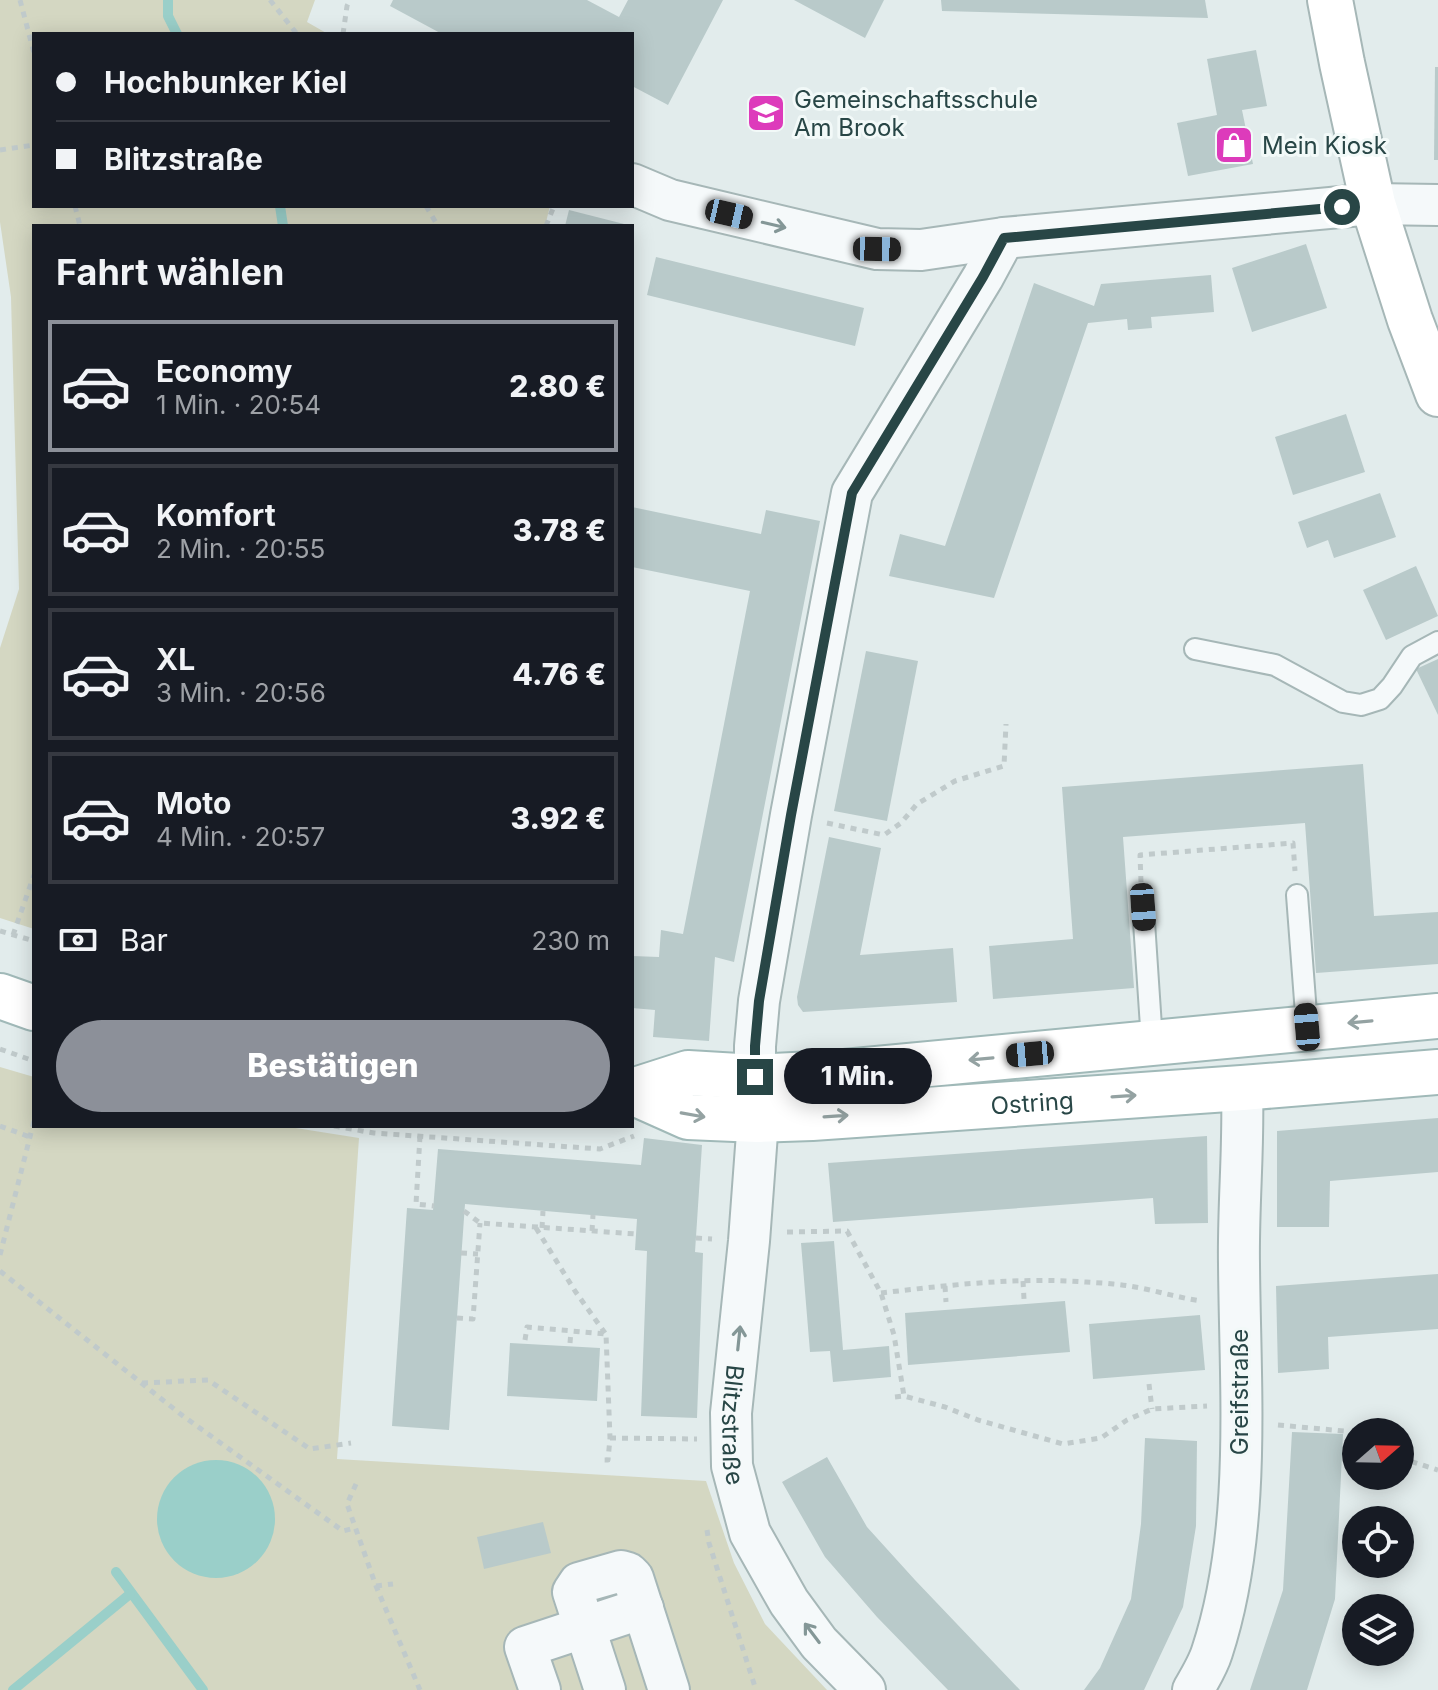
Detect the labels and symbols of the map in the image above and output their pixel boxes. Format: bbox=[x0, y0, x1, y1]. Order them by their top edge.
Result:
place label: Gemeinschaftsschule Am Brook bbox=[794, 85, 1038, 142]
school or university icon: Gemeinschaftsschule Am Brook bbox=[745, 92, 787, 134]
shop icon: Mein Kiosk bbox=[1213, 124, 1255, 166]
place label: Mein Kiosk bbox=[1262, 131, 1387, 160]
route start bbox=[1324, 189, 1360, 225]
car bbox=[703, 197, 755, 231]
one-way arrow bbox=[760, 218, 786, 233]
car bbox=[853, 237, 901, 261]
car bbox=[1129, 882, 1157, 932]
car bbox=[1293, 1002, 1321, 1052]
one-way arrow bbox=[1347, 1015, 1374, 1030]
car bbox=[1005, 1040, 1055, 1068]
callout: 1 Min. bbox=[783, 1049, 931, 1105]
one-way arrow bbox=[968, 1051, 994, 1066]
route end bbox=[737, 1059, 773, 1095]
street label: Ostring bbox=[990, 1085, 1074, 1120]
one-way arrow bbox=[1110, 1088, 1136, 1103]
one-way arrow bbox=[822, 1108, 849, 1123]
one-way arrow bbox=[679, 1109, 705, 1124]
one-way arrow bbox=[732, 1325, 747, 1352]
street label: Greifstraße bbox=[1225, 1329, 1254, 1455]
street label: Blitzstraße bbox=[717, 1363, 751, 1488]
north arrow bbox=[1342, 1418, 1414, 1490]
one-way arrow bbox=[804, 1623, 821, 1644]

